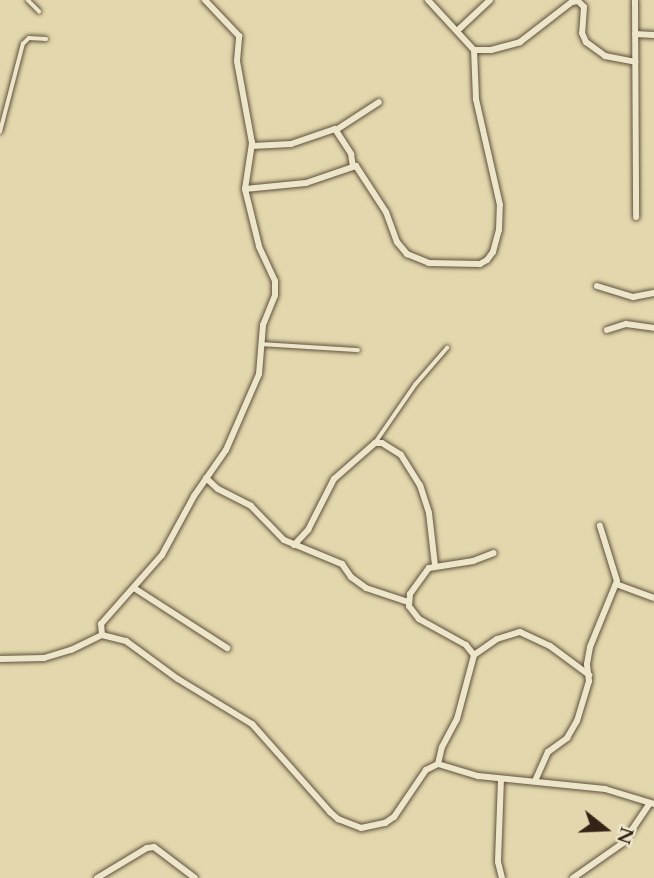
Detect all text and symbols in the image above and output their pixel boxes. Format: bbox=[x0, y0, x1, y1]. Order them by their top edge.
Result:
north arrow bbox=[570, 794, 640, 864]
text: N bbox=[610, 824, 640, 847]

